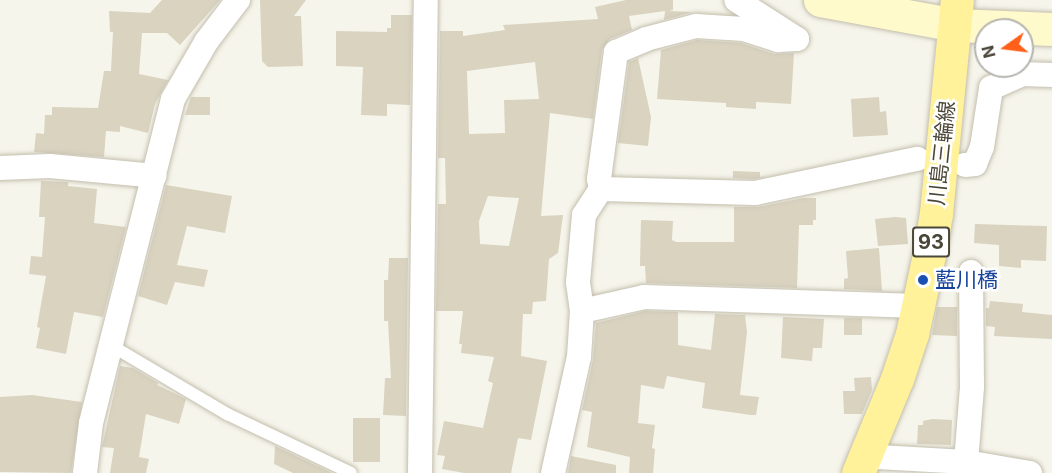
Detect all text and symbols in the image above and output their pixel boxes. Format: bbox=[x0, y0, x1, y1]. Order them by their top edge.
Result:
north arrow bbox=[974, 18, 1034, 78]
text: N bbox=[977, 44, 1000, 60]
street label: 川島三輪線 bbox=[924, 99, 960, 207]
road number: 93 bbox=[912, 225, 950, 259]
place label: 藍川橋 bbox=[935, 267, 998, 293]
marker: 藍川橋 bbox=[916, 273, 930, 287]

